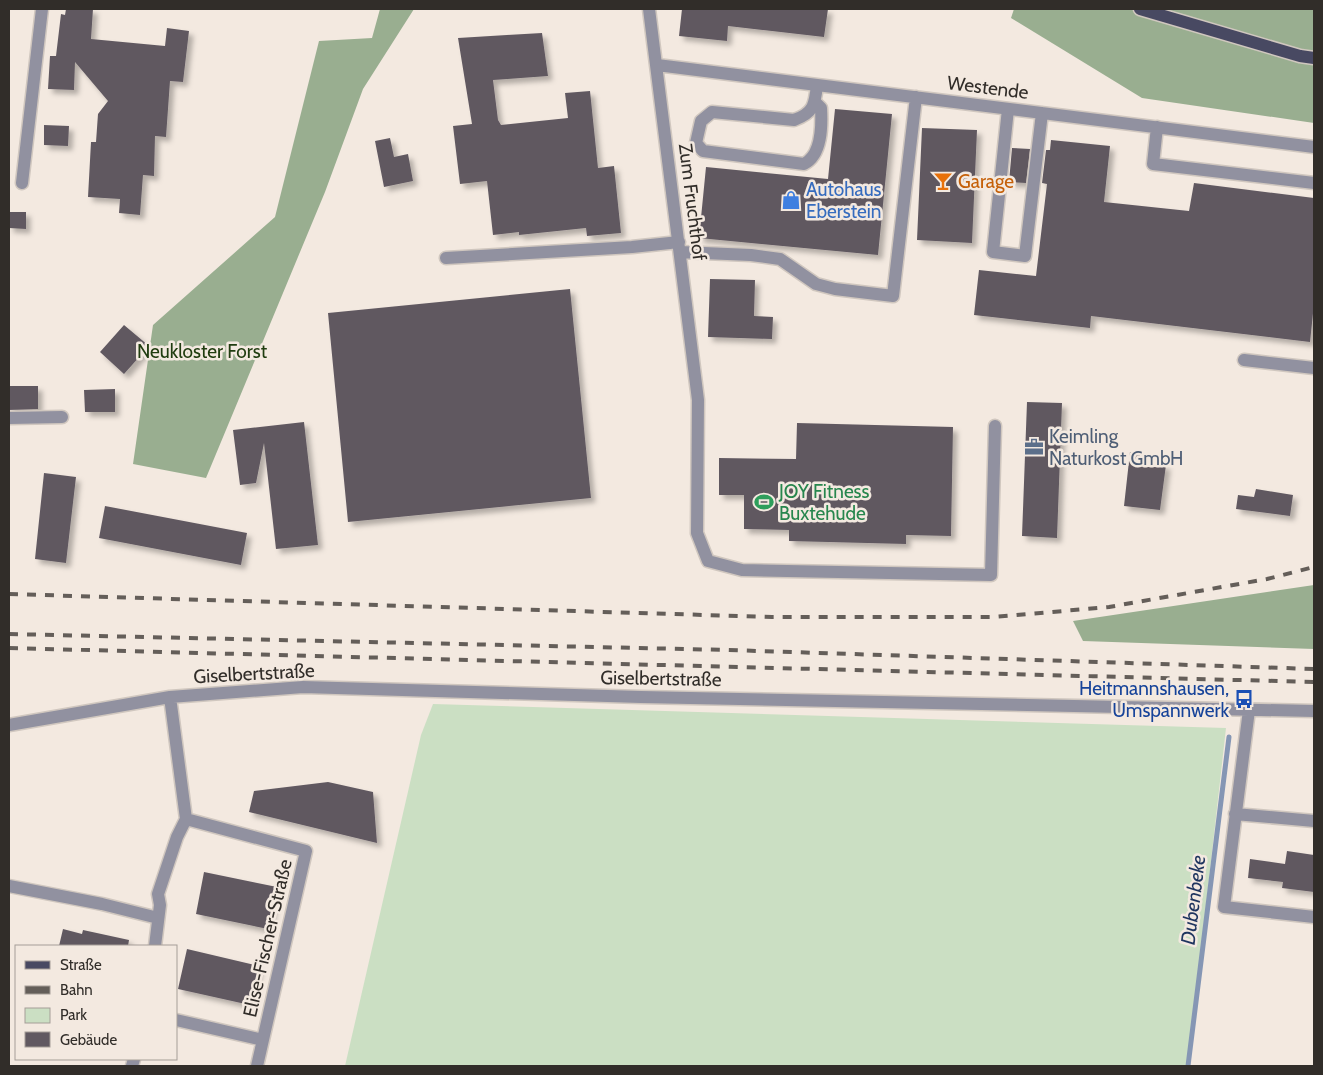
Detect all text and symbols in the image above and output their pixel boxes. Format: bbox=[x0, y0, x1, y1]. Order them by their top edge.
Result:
street label: Westende bbox=[946, 71, 1030, 104]
street label: Zum Fruchthof bbox=[674, 142, 711, 263]
bar icon: Garage bbox=[932, 170, 954, 192]
place label: Garage bbox=[958, 170, 1014, 193]
place label: Autohaus Eberstein bbox=[806, 178, 882, 223]
shop icon: Autohaus Eberstein bbox=[780, 189, 802, 211]
park label: Neukloster Forst bbox=[137, 340, 268, 363]
place label: Keimling Naturkost GmbH bbox=[1049, 425, 1183, 470]
office icon: Keimling Naturkost GmbH bbox=[1023, 436, 1045, 458]
place label: JOY Fitness Buxtehude bbox=[778, 480, 869, 525]
sports icon: JOY Fitness Buxtehude bbox=[753, 491, 775, 513]
street label: Giselbertstraße bbox=[193, 659, 315, 688]
street label: Giselbertstraße bbox=[600, 666, 722, 691]
place label: Heitmannshausen, Umspannwerk bbox=[1079, 677, 1229, 722]
bus stop icon: Heitmannshausen, Umspannwerk bbox=[1233, 688, 1255, 710]
water label: Dubenbeke bbox=[1176, 854, 1210, 946]
street label: Elise-Fischer-Straße bbox=[238, 857, 297, 1019]
legend bbox=[15, 945, 178, 1060]
text: Straße bbox=[60, 956, 102, 974]
text: Bahn bbox=[60, 981, 93, 999]
text: Park bbox=[60, 1006, 87, 1024]
text: Gebäude bbox=[60, 1031, 117, 1049]

